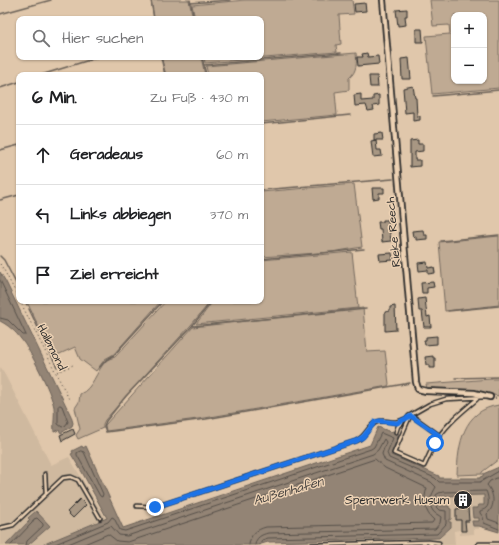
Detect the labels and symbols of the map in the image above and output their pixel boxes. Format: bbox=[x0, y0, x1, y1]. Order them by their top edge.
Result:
street label: Rieke Reech bbox=[382, 196, 405, 268]
street label: Halbmond bbox=[33, 321, 71, 373]
route start bbox=[426, 434, 444, 452]
water label: Außenhafen bbox=[251, 472, 327, 510]
building icon: Sperrwerk Husum bbox=[452, 489, 474, 511]
place label: Sperrwerk Husum bbox=[345, 492, 450, 509]
route end bbox=[146, 498, 164, 516]

